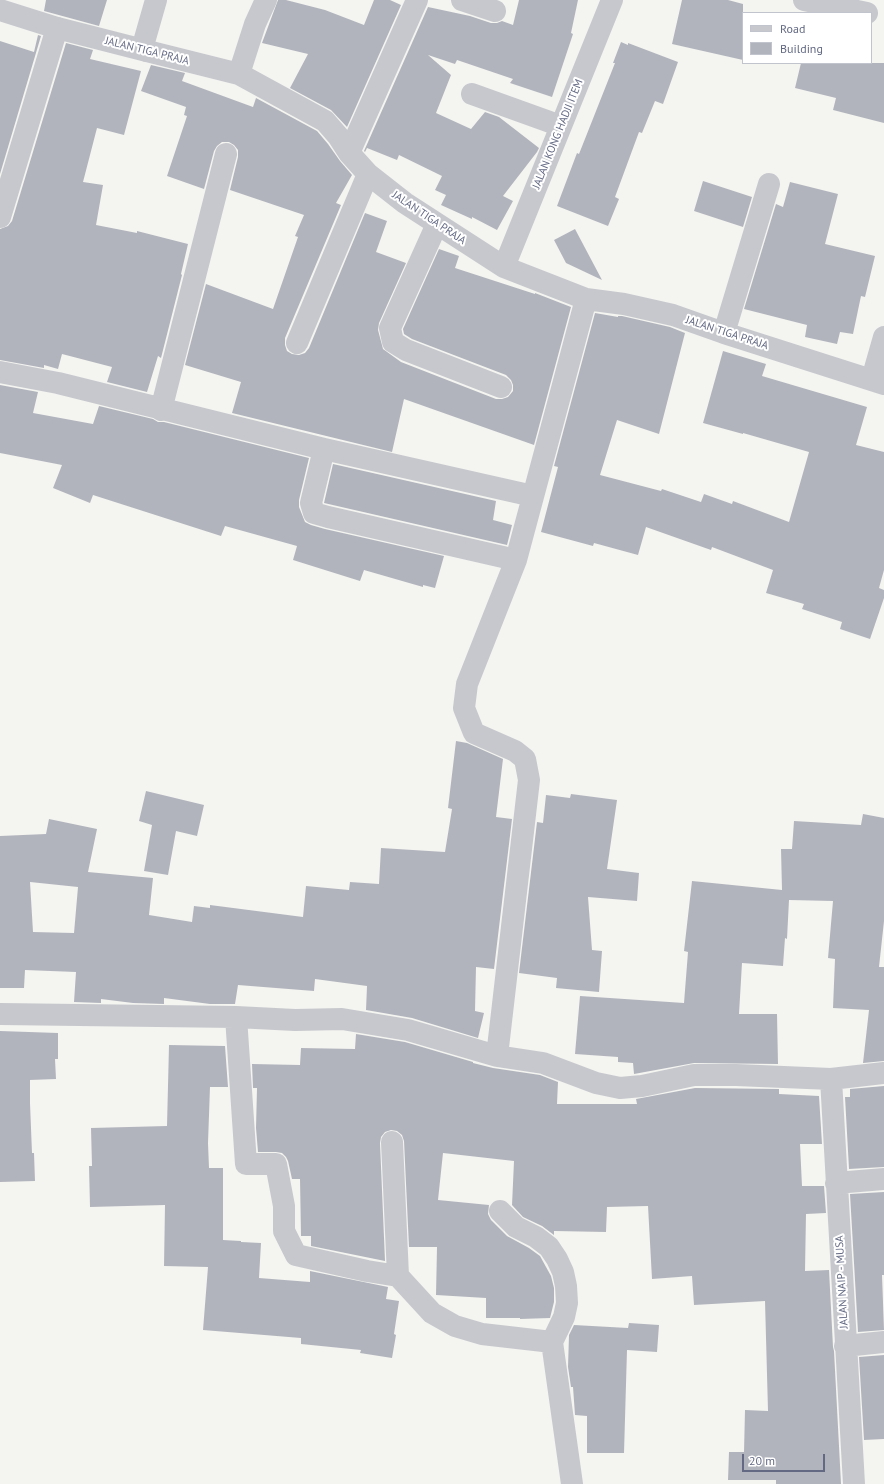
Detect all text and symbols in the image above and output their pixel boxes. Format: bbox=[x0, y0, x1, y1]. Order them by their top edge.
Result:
legend bbox=[742, 12, 872, 64]
text: Road bbox=[780, 21, 805, 36]
street label: JALAN TIGA PRAJA bbox=[104, 34, 190, 68]
text: Building bbox=[780, 41, 823, 56]
street label: JALAN KONG HADJI ITEM bbox=[530, 77, 586, 191]
street label: JALAN TIGA PRAJA bbox=[390, 188, 468, 248]
street label: JALAN TIGA PRAJA bbox=[684, 313, 770, 353]
street label: JALAN NAIP - MUSA bbox=[833, 1235, 851, 1329]
scale bar bbox=[744, 1446, 827, 1472]
text: 20 m bbox=[749, 1453, 775, 1468]

